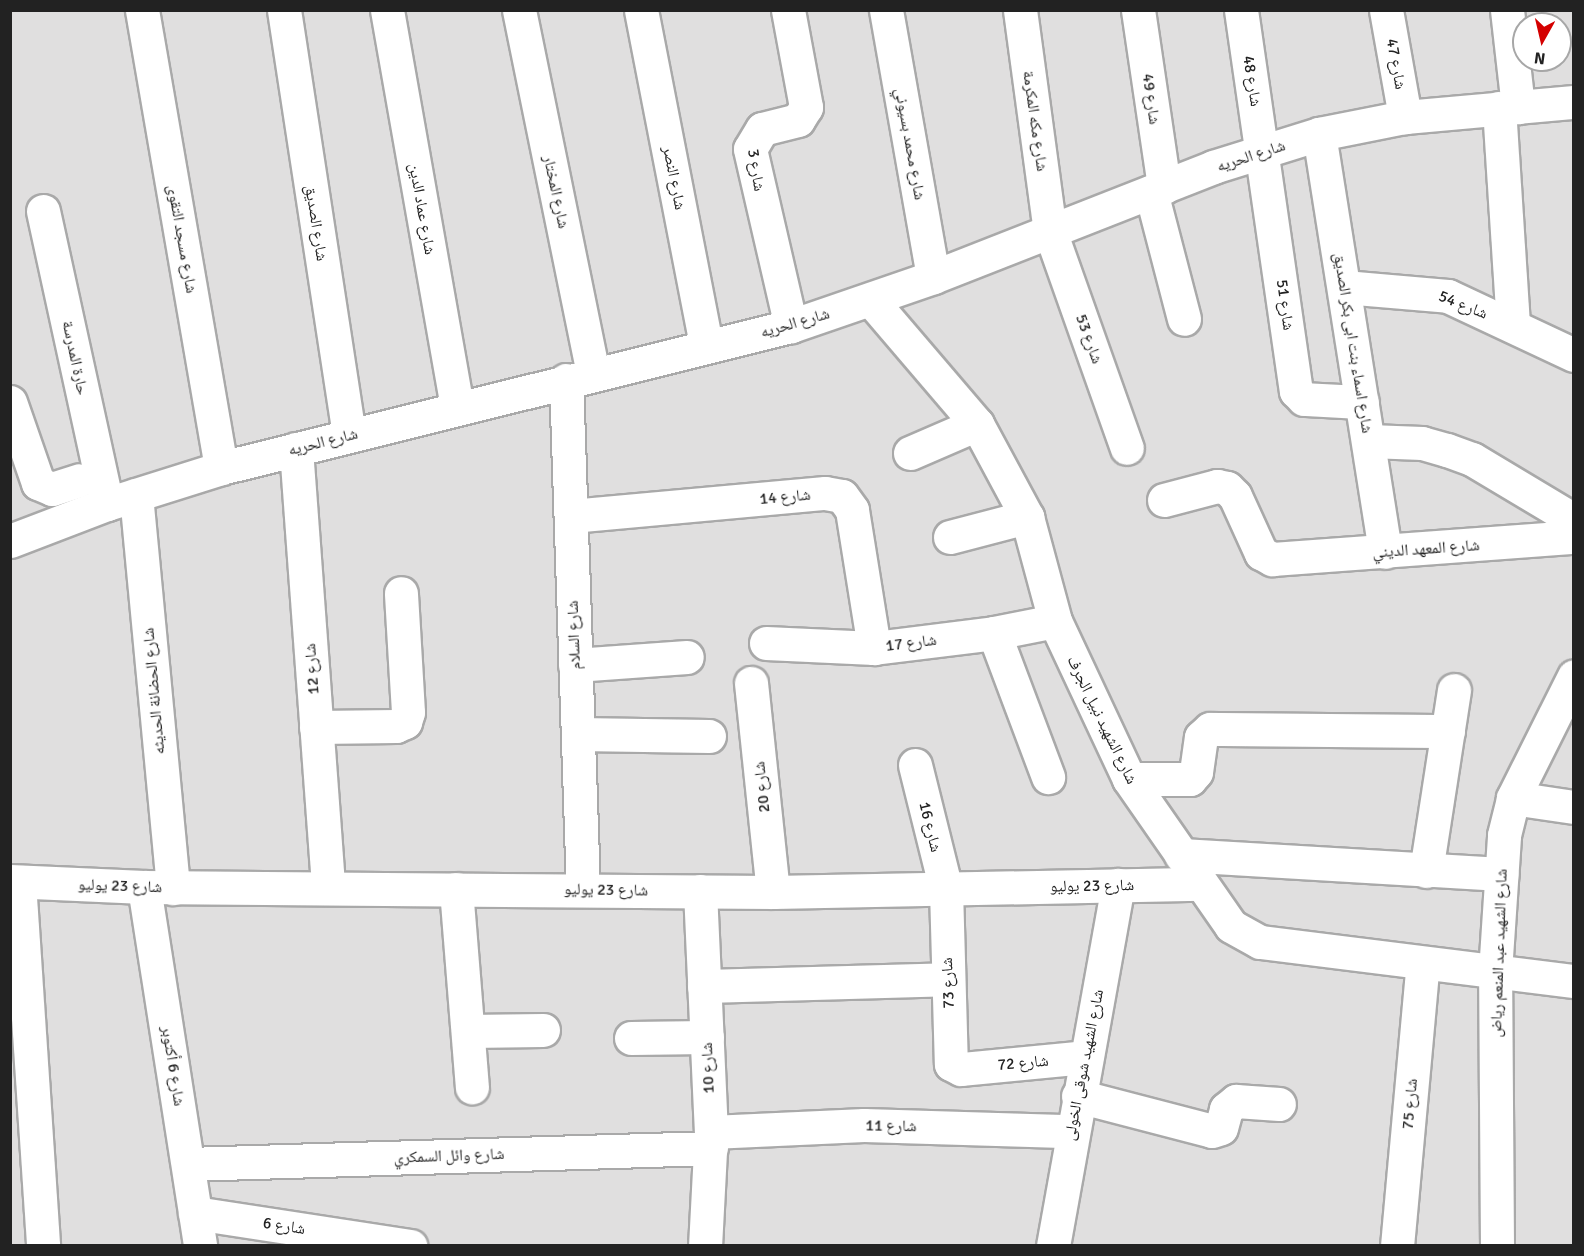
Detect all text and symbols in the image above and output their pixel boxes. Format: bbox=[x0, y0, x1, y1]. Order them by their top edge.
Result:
north arrow bbox=[1512, 12, 1572, 72]
street label: شارع 47 bbox=[1382, 37, 1410, 91]
text: N bbox=[1533, 47, 1547, 69]
street label: شارع 48 bbox=[1239, 54, 1265, 108]
street label: شارع مكه المكرمة bbox=[1018, 69, 1052, 173]
street label: شارع 49 bbox=[1138, 72, 1164, 126]
street label: شارع محمد بسيوني bbox=[891, 87, 929, 201]
street label: شارع الحريه bbox=[1214, 136, 1288, 176]
street label: شارع النصر bbox=[658, 144, 690, 212]
street label: شارع 3 bbox=[743, 147, 769, 193]
street label: شارع المختار bbox=[539, 154, 573, 230]
street label: شارع عماد الدين bbox=[405, 162, 439, 256]
street label: شارع مسجد التقوى bbox=[163, 183, 201, 295]
street label: شارع الصديق bbox=[301, 184, 331, 262]
street label: شارع اسماء بنت ابى بكر الصديق bbox=[1329, 251, 1377, 435]
street label: شارع 51 bbox=[1272, 278, 1298, 332]
street label: شارع 54 bbox=[1436, 287, 1490, 323]
street label: شارع الحريه bbox=[758, 304, 832, 342]
street label: شارع 53 bbox=[1071, 312, 1107, 366]
street label: حارة المدرسة bbox=[58, 319, 92, 397]
street label: شارع الحريه bbox=[286, 424, 360, 460]
street label: شارع 14 bbox=[759, 485, 811, 509]
street label: شارع المعهد الديني bbox=[1372, 536, 1480, 562]
street label: شارع السلام bbox=[563, 600, 585, 670]
street label: شارع الحضانة الحديثه bbox=[139, 627, 169, 755]
street label: شارع 17 bbox=[884, 630, 938, 656]
street label: شارع 12 bbox=[301, 643, 323, 695]
street label: شارع الشهيد نبيل الجرف bbox=[1063, 653, 1141, 787]
street label: شارع 20 bbox=[750, 761, 774, 813]
street label: شارع 16 bbox=[914, 800, 946, 854]
street label: شارع الشهيد عبد المنعم رياض bbox=[1486, 868, 1512, 1038]
street label: شارع 23 يوليو bbox=[78, 875, 162, 897]
street label: شارع 23 يوليو bbox=[1050, 876, 1134, 896]
street label: شارع 23 يوليو bbox=[564, 880, 648, 900]
street label: شارع 73 bbox=[938, 957, 958, 1009]
street label: شارع الشهيد شوقى الخولى bbox=[1060, 988, 1108, 1142]
street label: شارع 6 أكتوبر bbox=[157, 1025, 189, 1107]
street label: شارع 10 bbox=[698, 1042, 718, 1094]
street label: شارع 72 bbox=[997, 1051, 1049, 1075]
street label: شارع 75 bbox=[1398, 1078, 1422, 1130]
street label: شارع 11 bbox=[865, 1116, 917, 1136]
street label: شارع وائل السمكري bbox=[393, 1144, 505, 1168]
street label: شارع 6 bbox=[261, 1213, 307, 1239]

